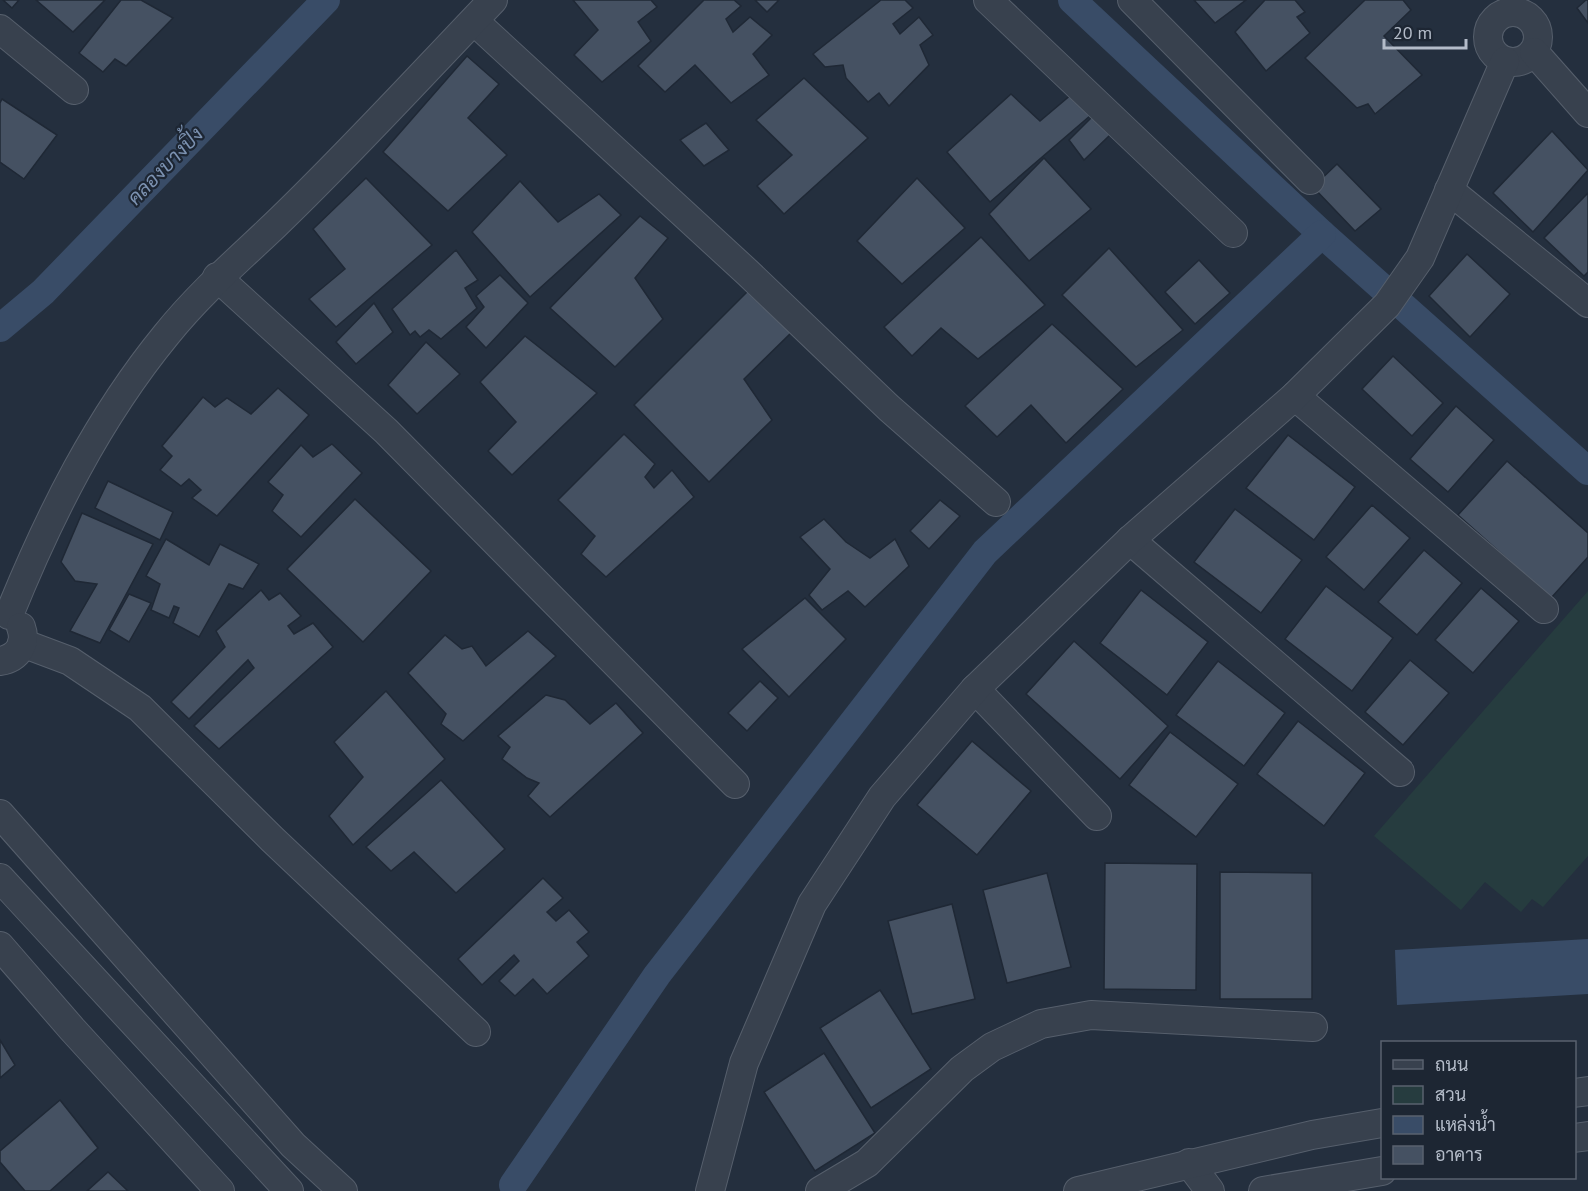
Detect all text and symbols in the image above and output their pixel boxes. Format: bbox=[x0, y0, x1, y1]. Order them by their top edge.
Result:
scale bar bbox=[1384, 12, 1466, 50]
text: 20 m bbox=[1393, 21, 1432, 44]
water label: คลองบางปิ้ง bbox=[119, 119, 209, 210]
legend bbox=[1381, 1041, 1576, 1179]
text: ถนน bbox=[1435, 1053, 1468, 1076]
text: สวน bbox=[1435, 1083, 1466, 1106]
text: แหล่งน้ำ bbox=[1435, 1109, 1496, 1136]
text: อาคาร bbox=[1435, 1143, 1483, 1166]

